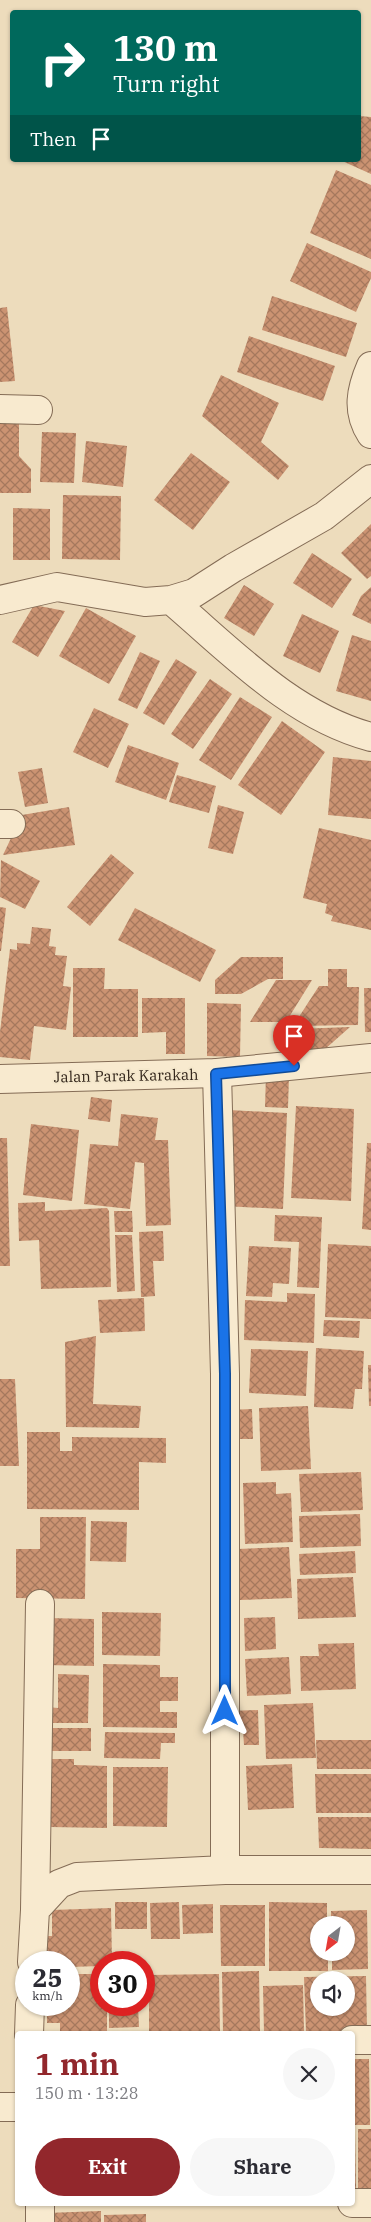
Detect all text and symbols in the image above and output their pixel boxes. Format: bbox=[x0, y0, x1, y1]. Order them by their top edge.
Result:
text: 130 m bbox=[113, 25, 218, 71]
icon: right bbox=[30, 30, 95, 95]
text: Turn right bbox=[113, 69, 220, 98]
icon: arrive bbox=[87, 125, 115, 153]
text: Then bbox=[30, 127, 77, 151]
pin bbox=[273, 1015, 315, 1066]
icon: arrive bbox=[280, 1022, 308, 1050]
street label: Jalan Parak Karakah bbox=[53, 1065, 199, 1086]
position arrow bbox=[198, 1684, 250, 1736]
north arrow bbox=[310, 1916, 355, 1961]
map controls bbox=[310, 1916, 355, 2016]
speed limit sign: 30 bbox=[90, 1951, 155, 2016]
text: 25 bbox=[32, 1961, 63, 1994]
button: sound bbox=[310, 1971, 355, 2016]
text: km/h bbox=[32, 1988, 63, 2003]
text: 1 min bbox=[35, 2044, 119, 2083]
button: close bbox=[283, 2048, 335, 2100]
text: 150 m · 13:28 bbox=[35, 2083, 138, 2103]
button: Exit bbox=[35, 2138, 180, 2196]
button: Share bbox=[190, 2138, 335, 2196]

